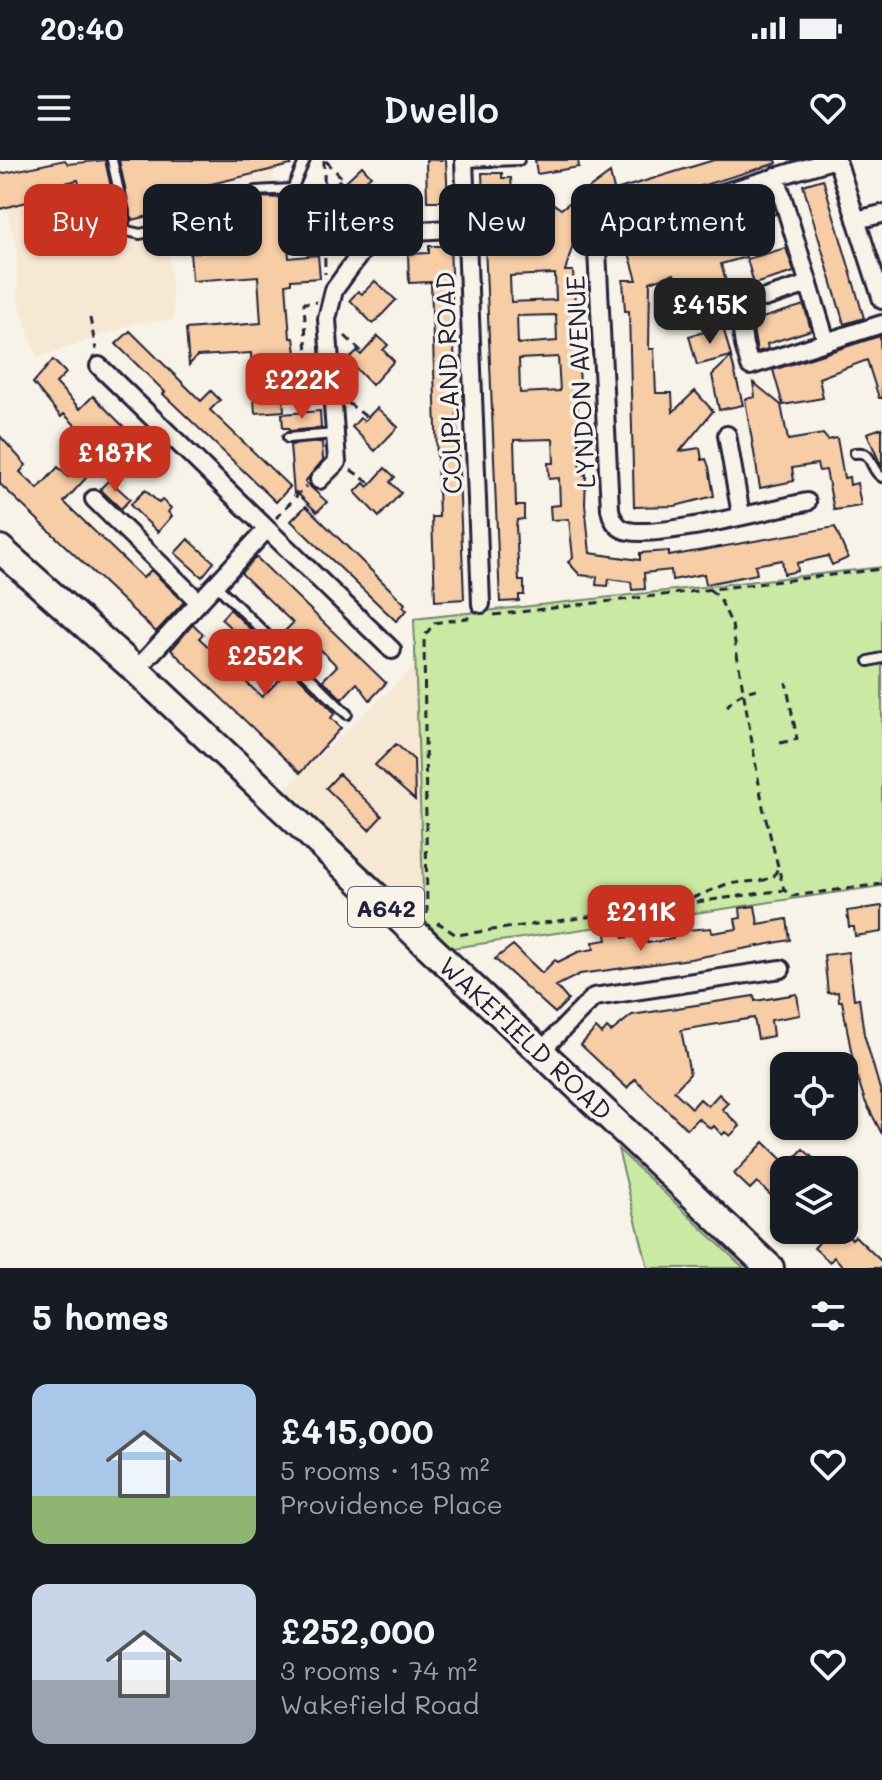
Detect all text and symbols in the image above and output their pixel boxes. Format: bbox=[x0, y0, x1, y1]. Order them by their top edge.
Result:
text: 20:40 bbox=[40, 8, 124, 48]
text: Dwello bbox=[383, 85, 499, 132]
icon: menu bbox=[32, 86, 76, 130]
icon: heart bbox=[806, 86, 850, 130]
chip: Buy bbox=[24, 184, 127, 256]
chip: Rent bbox=[143, 184, 262, 256]
chip: Filters bbox=[278, 184, 423, 256]
chip: New bbox=[439, 184, 555, 256]
chip: Apartment bbox=[571, 184, 775, 256]
street label: COUPLAND ROAD bbox=[427, 271, 469, 495]
street label: LYNDON AVENUE bbox=[557, 275, 603, 489]
pin: £415K bbox=[654, 278, 766, 346]
text: £415K bbox=[672, 287, 748, 321]
pin: £222K bbox=[246, 353, 358, 421]
text: £222K bbox=[264, 362, 340, 396]
pin: £187K bbox=[59, 426, 171, 494]
text: £187K bbox=[77, 435, 153, 469]
pin: £252K bbox=[209, 629, 321, 697]
text: £252K bbox=[226, 638, 304, 672]
pin: £211K bbox=[585, 885, 697, 953]
road number: A642 bbox=[348, 887, 424, 927]
text: £211K bbox=[606, 894, 676, 928]
street label: WAKEFIELD ROAD bbox=[432, 949, 620, 1127]
map controls bbox=[770, 1052, 858, 1244]
button: locate bbox=[770, 1052, 858, 1140]
button: layers bbox=[770, 1156, 858, 1244]
text: 5 homes bbox=[32, 1294, 169, 1339]
icon: filters bbox=[806, 1294, 850, 1338]
text: £415,000 bbox=[280, 1408, 434, 1453]
icon: home bbox=[96, 1416, 192, 1512]
icon: heart bbox=[806, 1442, 850, 1486]
text: 5 rooms · 153 m² bbox=[280, 1453, 490, 1487]
text: Providence Place bbox=[280, 1487, 503, 1521]
text: £252,000 bbox=[280, 1608, 435, 1653]
icon: home bbox=[96, 1616, 192, 1712]
icon: heart bbox=[806, 1642, 850, 1686]
text: 3 rooms · 74 m² bbox=[280, 1653, 477, 1687]
text: Wakefield Road bbox=[280, 1687, 479, 1721]

